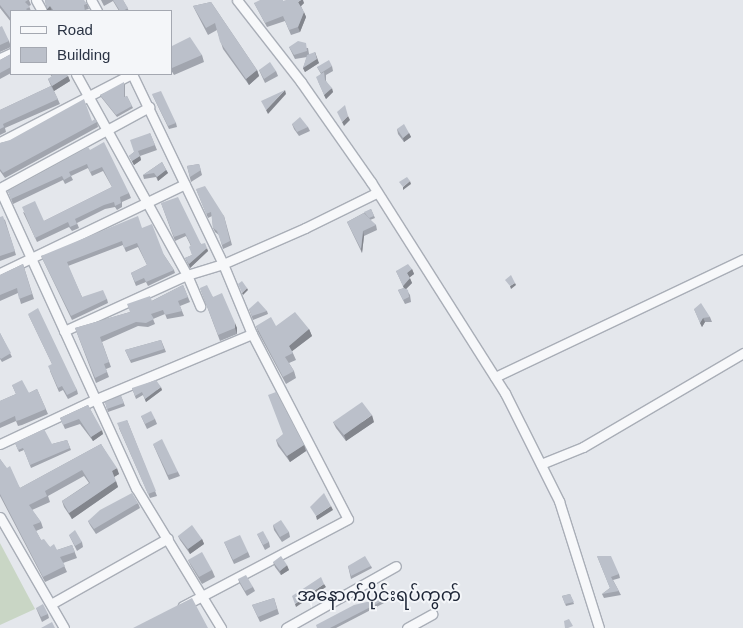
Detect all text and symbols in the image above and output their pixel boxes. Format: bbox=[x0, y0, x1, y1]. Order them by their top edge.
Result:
legend bbox=[10, 10, 172, 75]
text: Road bbox=[57, 21, 93, 38]
text: Building bbox=[57, 46, 110, 63]
district label: အနောက်ပိုင်းရပ်ကွက် bbox=[297, 584, 461, 606]

